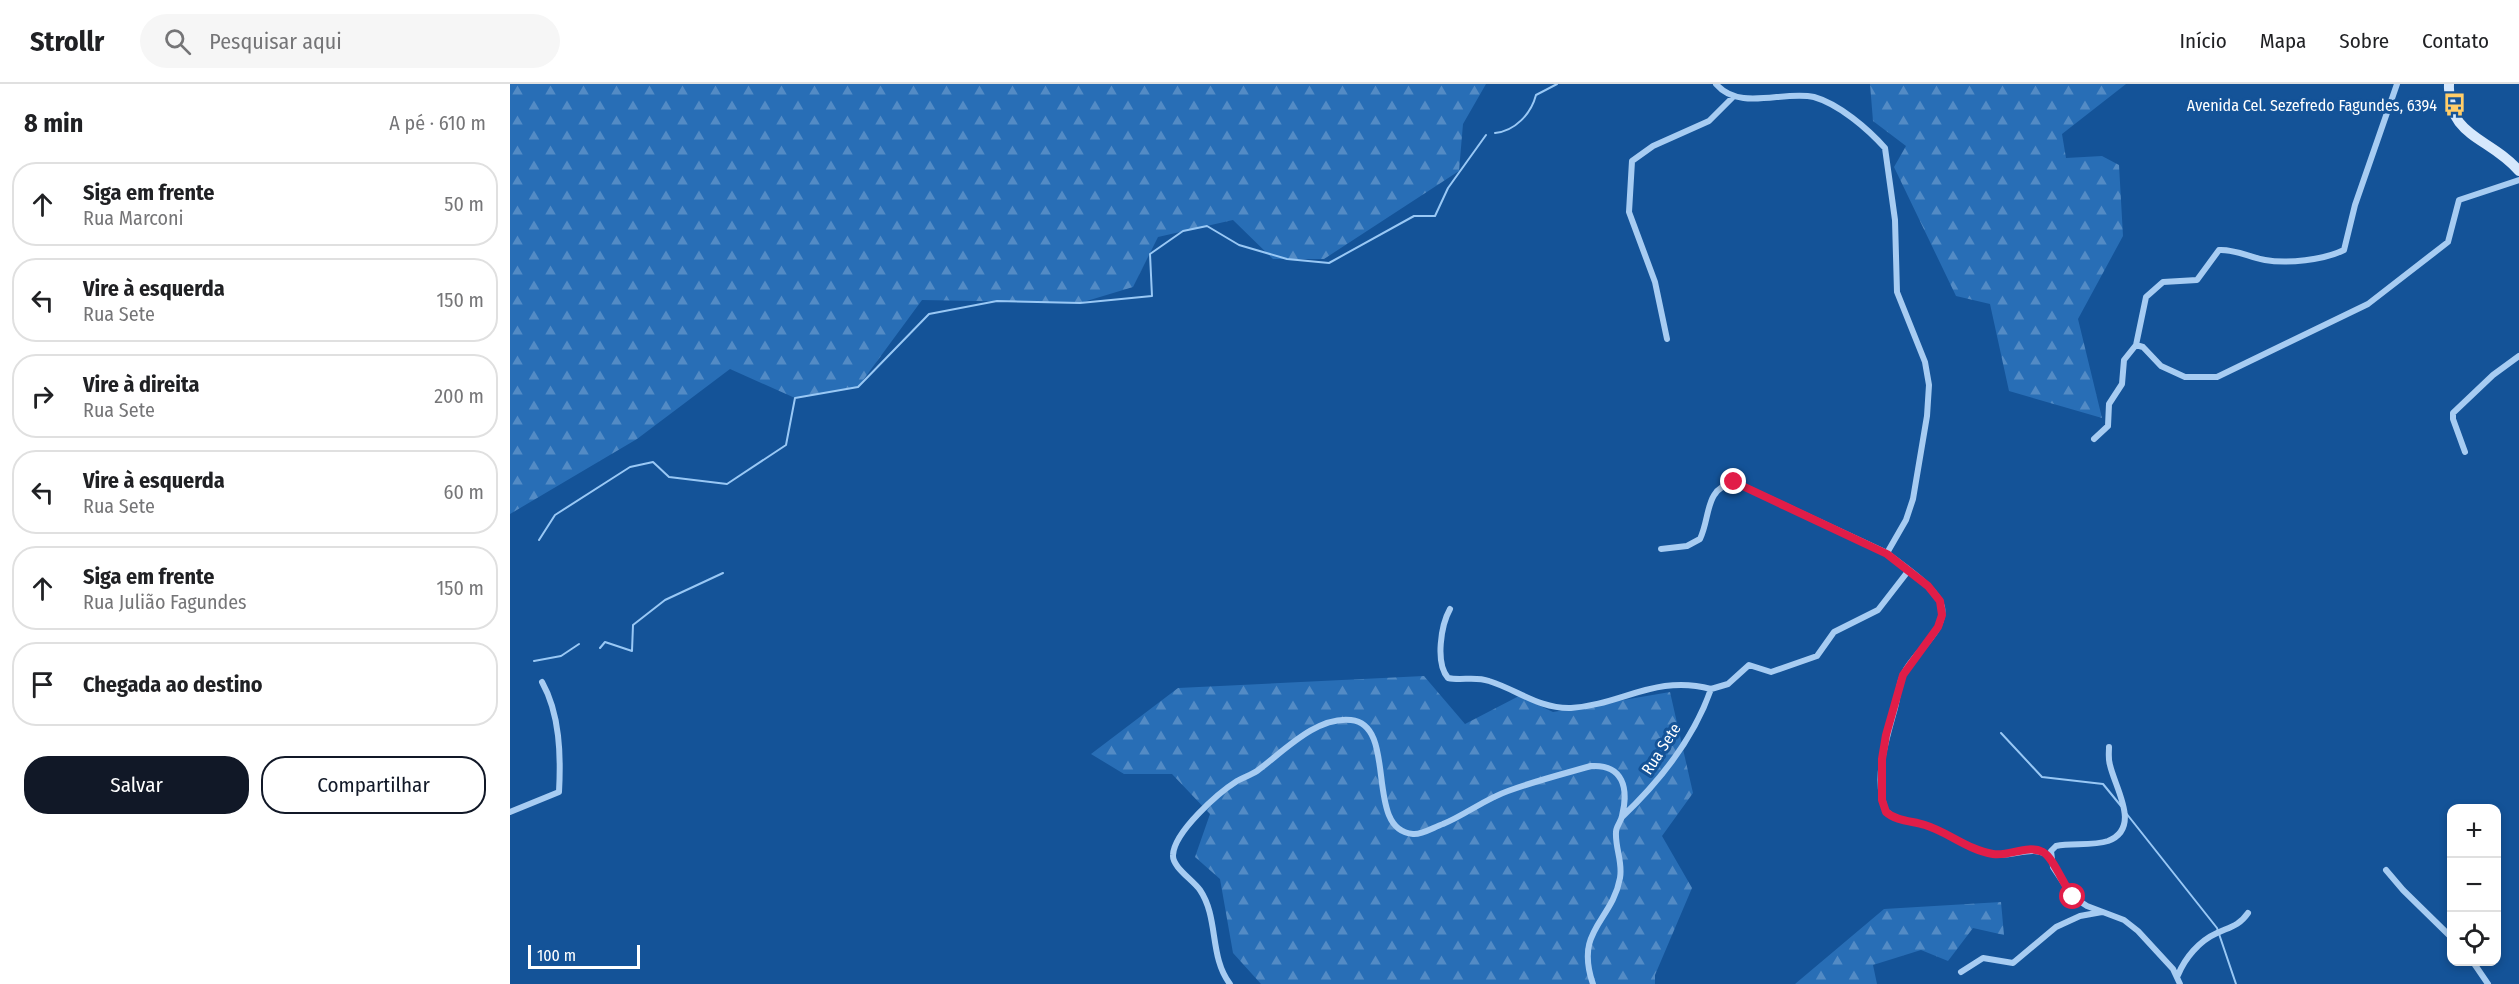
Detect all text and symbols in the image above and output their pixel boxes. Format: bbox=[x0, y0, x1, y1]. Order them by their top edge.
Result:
search box bbox=[140, 14, 560, 68]
text: Strollr bbox=[30, 25, 104, 58]
icon: search bbox=[161, 25, 194, 58]
text: Pesquisar aqui bbox=[209, 28, 342, 55]
text: Início bbox=[2180, 28, 2227, 54]
text: Mapa bbox=[2260, 28, 2306, 54]
text: Sobre bbox=[2339, 28, 2389, 54]
text: Contato bbox=[2422, 28, 2489, 54]
bus stop icon: Avenida Cel. Sezefredo Fagundes, 6394 bbox=[2442, 92, 2468, 118]
place label: Avenida Cel. Sezefredo Fagundes, 6394 bbox=[2187, 96, 2437, 115]
text: 8 min bbox=[24, 108, 83, 139]
text: A pé · 610 m bbox=[389, 111, 486, 135]
text: Siga em frente bbox=[83, 179, 214, 206]
icon: ahead bbox=[26, 188, 59, 221]
text: 50 m bbox=[444, 192, 484, 216]
text: Rua Marconi bbox=[83, 206, 184, 230]
text: Vire à esquerda bbox=[83, 275, 225, 302]
icon: left bbox=[26, 284, 59, 317]
text: 150 m bbox=[437, 288, 484, 312]
text: Rua Sete bbox=[83, 302, 155, 326]
text: Vire à direita bbox=[83, 371, 199, 398]
icon: right bbox=[26, 380, 59, 413]
text: 200 m bbox=[434, 384, 484, 408]
text: Rua Sete bbox=[83, 398, 155, 422]
text: Vire à esquerda bbox=[83, 467, 225, 494]
route end bbox=[1720, 468, 1746, 494]
icon: left bbox=[26, 476, 59, 509]
text: 60 m bbox=[444, 480, 484, 504]
text: Rua Sete bbox=[83, 494, 155, 518]
text: Siga em frente bbox=[83, 563, 214, 590]
icon: ahead bbox=[26, 572, 59, 605]
text: 150 m bbox=[437, 576, 484, 600]
text: Rua Julião Fagundes bbox=[83, 590, 247, 614]
icon: arrive bbox=[26, 668, 59, 701]
text: Chegada ao destino bbox=[83, 671, 263, 698]
street label: Rua Sete bbox=[1637, 720, 1685, 778]
button: Salvar bbox=[24, 756, 249, 814]
button: Compartilhar bbox=[261, 756, 486, 814]
map controls bbox=[2447, 804, 2501, 966]
button: + bbox=[2447, 804, 2501, 858]
button: − bbox=[2447, 858, 2501, 912]
route start bbox=[2059, 883, 2085, 909]
button: locate bbox=[2447, 912, 2501, 966]
scale bar bbox=[528, 942, 640, 970]
text: 100 m bbox=[537, 946, 576, 965]

